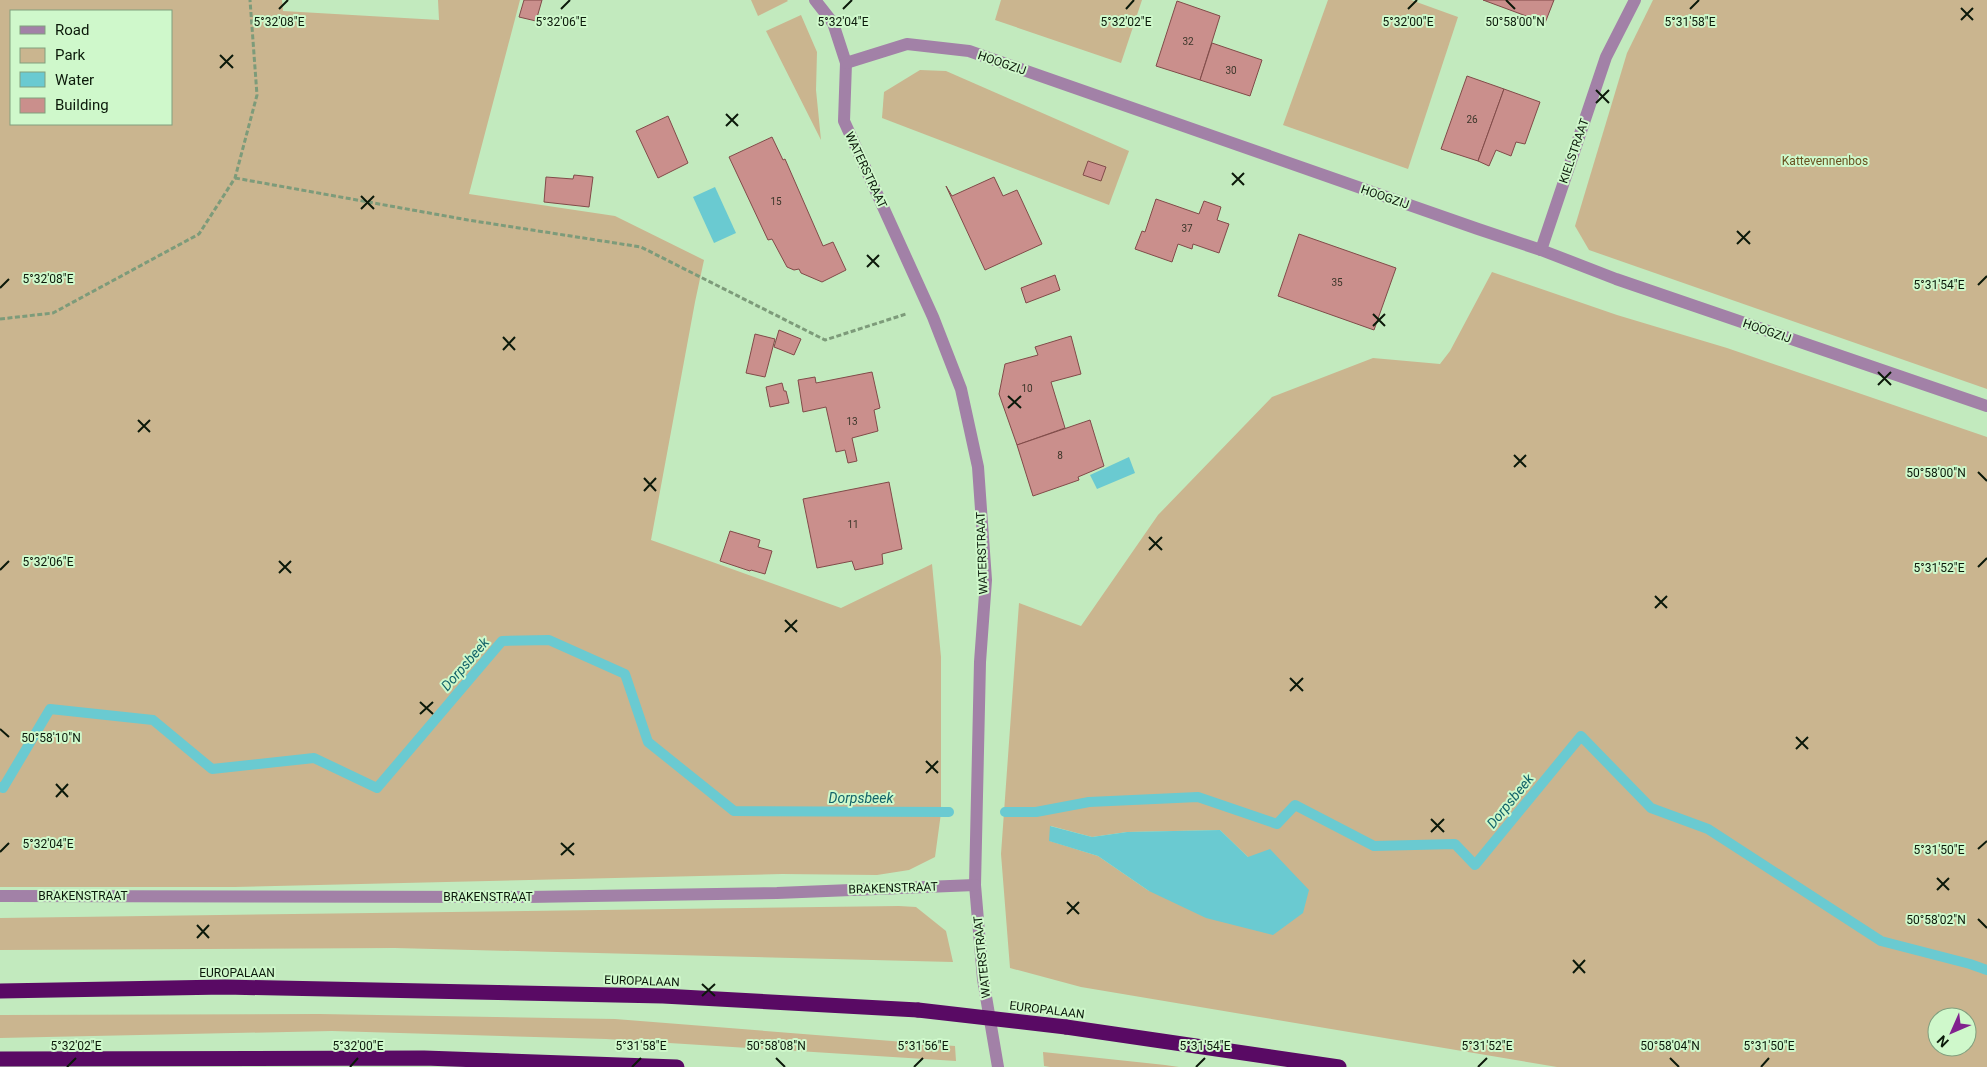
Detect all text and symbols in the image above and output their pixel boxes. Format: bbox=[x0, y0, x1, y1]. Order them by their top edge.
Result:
legend bbox=[10, 10, 172, 125]
text: 5°32'08"E bbox=[254, 15, 305, 29]
text: 5°32'06"E bbox=[536, 15, 587, 29]
text: 5°32'04"E bbox=[818, 15, 869, 29]
text: 5°32'02"E bbox=[1101, 15, 1152, 29]
text: 5°32'00"E bbox=[1383, 15, 1434, 29]
text: 50°58'00"N bbox=[1485, 15, 1545, 29]
text: 5°31'58"E bbox=[1665, 15, 1716, 29]
text: Road bbox=[55, 21, 89, 39]
house number: 32 bbox=[1182, 36, 1194, 47]
text: Park bbox=[55, 46, 86, 64]
street label: HOOGZIJ bbox=[976, 48, 1028, 78]
house number: 30 bbox=[1225, 65, 1237, 76]
text: Water bbox=[55, 71, 94, 89]
text: Building bbox=[55, 96, 109, 114]
house number: 26 bbox=[1466, 114, 1478, 125]
street label: KIELSTRAAT bbox=[1556, 117, 1592, 185]
street label: WATERSTRAAT bbox=[842, 130, 890, 210]
park label: Kattevennenbos bbox=[1782, 154, 1868, 168]
street label: HOOGZIJ bbox=[1359, 182, 1411, 212]
house number: 15 bbox=[770, 196, 782, 207]
house number: 37 bbox=[1181, 223, 1193, 234]
text: 5°32'08"E bbox=[23, 272, 74, 286]
house number: 35 bbox=[1331, 277, 1343, 288]
text: 5°31'54"E bbox=[1914, 278, 1965, 292]
street label: HOOGZIJ bbox=[1741, 316, 1793, 346]
house number: 10 bbox=[1021, 383, 1033, 394]
house number: 13 bbox=[846, 416, 858, 427]
house number: 8 bbox=[1057, 450, 1063, 461]
text: 50°58'00"N bbox=[1906, 466, 1966, 480]
street label: WATERSTRAAT bbox=[974, 511, 990, 595]
house number: 11 bbox=[847, 519, 859, 530]
text: 5°32'06"E bbox=[23, 555, 74, 569]
text: 5°31'52"E bbox=[1914, 561, 1965, 575]
water label: Dorpsbeek bbox=[438, 633, 493, 694]
text: 50°58'10"N bbox=[21, 731, 81, 745]
water label: Dorpsbeek bbox=[1483, 770, 1537, 831]
water label: Dorpsbeek bbox=[829, 790, 895, 806]
text: 5°32'04"E bbox=[23, 837, 74, 851]
text: 5°31'50"E bbox=[1914, 843, 1965, 857]
street label: BRAKENSTRAAT bbox=[848, 879, 938, 897]
street label: BRAKENSTRAAT bbox=[38, 889, 128, 903]
street label: BRAKENSTRAAT bbox=[443, 890, 533, 904]
text: 50°58'02"N bbox=[1906, 913, 1966, 927]
street label: WATERSTRAAT bbox=[971, 915, 993, 999]
street label: EUROPALAAN bbox=[199, 966, 275, 980]
street label: EUROPALAAN bbox=[604, 973, 680, 989]
street label: EUROPALAAN bbox=[1009, 998, 1085, 1022]
north arrow bbox=[1927, 1007, 1977, 1057]
text: N bbox=[1934, 1032, 1952, 1050]
text: 5°32'02"E bbox=[51, 1039, 102, 1053]
text: 5°32'00"E bbox=[333, 1039, 384, 1053]
text: 5°31'58"E bbox=[616, 1039, 667, 1053]
text: 50°58'08"N bbox=[746, 1039, 806, 1053]
text: 5°31'56"E bbox=[898, 1039, 949, 1053]
text: 5°31'54"E bbox=[1180, 1039, 1231, 1053]
text: 5°31'52"E bbox=[1462, 1039, 1513, 1053]
text: 50°58'04"N bbox=[1640, 1039, 1700, 1053]
text: 5°31'50"E bbox=[1744, 1039, 1795, 1053]

